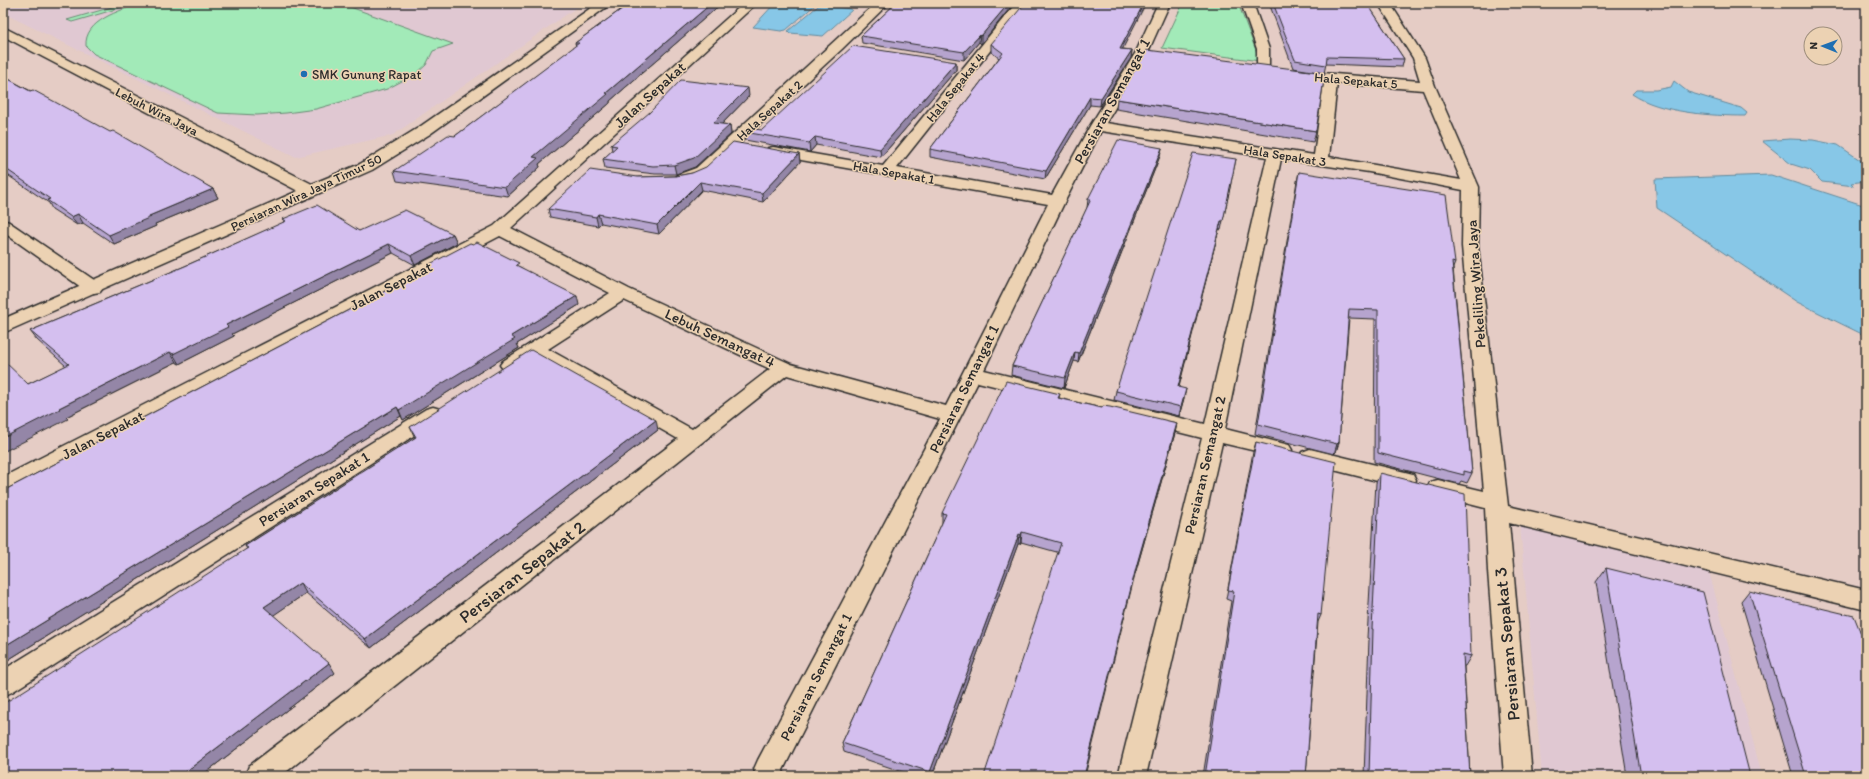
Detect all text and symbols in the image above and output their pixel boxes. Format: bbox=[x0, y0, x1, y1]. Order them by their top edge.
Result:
north arrow bbox=[1803, 26, 1843, 66]
street label: Persiaran Semangat 1 bbox=[1070, 35, 1154, 167]
text: N bbox=[1807, 42, 1820, 50]
street label: Hala Sepakat 4 bbox=[923, 50, 988, 125]
street label: Jalan Sepakat bbox=[611, 58, 690, 132]
place label: SMK Gunung Rapat bbox=[312, 67, 421, 82]
marker: SMK Gunung Rapat bbox=[299, 69, 309, 79]
street label: Hala Sepakat 5 bbox=[1314, 69, 1398, 92]
street label: Hala Sepakat 2 bbox=[733, 77, 805, 144]
street label: Lebuh Wira Jaya bbox=[113, 84, 201, 139]
street label: Hala Sepakat 3 bbox=[1242, 142, 1327, 169]
street label: Persiaran Wira Jaya Timur 50 bbox=[228, 151, 384, 234]
street label: Hala Sepakat 1 bbox=[852, 158, 936, 187]
street label: Pekeliling Wira Jaya bbox=[1462, 219, 1489, 349]
street label: Jalan Sepakat bbox=[347, 257, 436, 314]
street label: Lebuh Semangat 4 bbox=[662, 305, 778, 371]
street label: Persiaran Semangat 1 bbox=[925, 322, 1003, 456]
street label: Persiaran Semangat 2 bbox=[1180, 394, 1230, 536]
street label: Jalan Sepakat bbox=[59, 406, 148, 463]
street label: Persiaran Sepakat 1 bbox=[255, 448, 373, 530]
street label: Persiaran Sepakat 2 bbox=[455, 516, 590, 628]
street label: Persiaran Sepakat 3 bbox=[1489, 566, 1525, 722]
street label: Persiaran Semangat 1 bbox=[776, 610, 856, 744]

